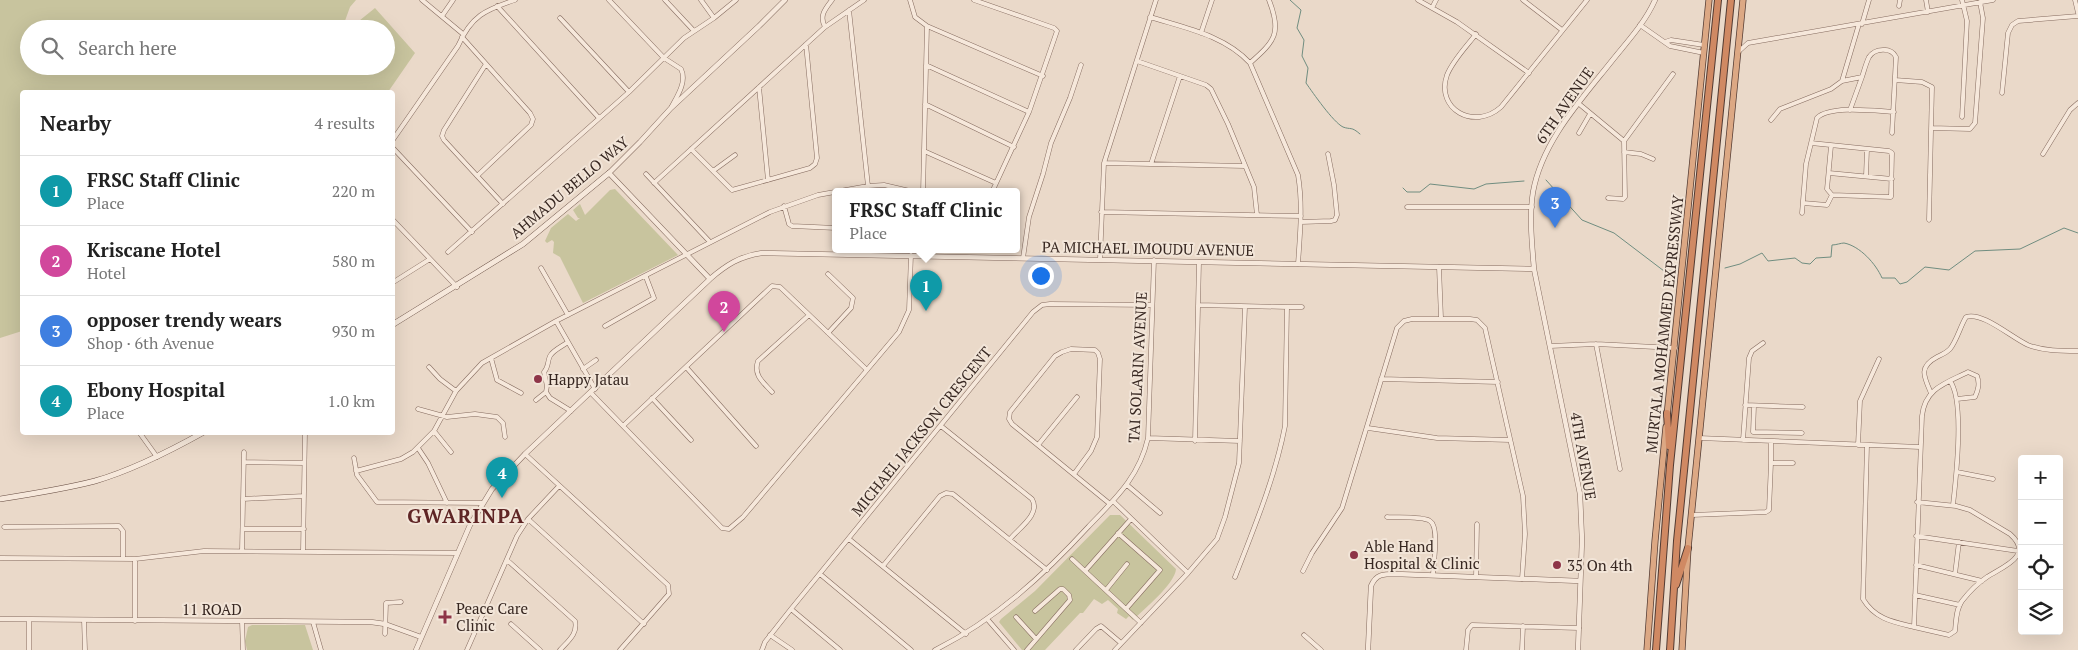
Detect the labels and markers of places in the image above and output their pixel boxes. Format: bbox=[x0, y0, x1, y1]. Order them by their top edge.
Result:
pin: 3 bbox=[1539, 187, 1571, 228]
pin: 1 bbox=[910, 270, 942, 311]
pin: 2 bbox=[708, 291, 740, 332]
place label: Happy Jatau bbox=[548, 369, 629, 389]
marker: Happy Jatau bbox=[532, 373, 544, 385]
pin: 4 bbox=[486, 457, 518, 498]
place label: Able Hand Hospital & Clinic bbox=[1364, 536, 1480, 573]
marker: Able Hand Hospital & Clinic bbox=[1348, 549, 1360, 561]
place label: 35 On 4th bbox=[1567, 555, 1633, 575]
marker: 35 On 4th bbox=[1551, 559, 1563, 571]
place label: Peace Care Clinic bbox=[456, 598, 528, 635]
marker: Peace Care Clinic bbox=[438, 610, 452, 624]

